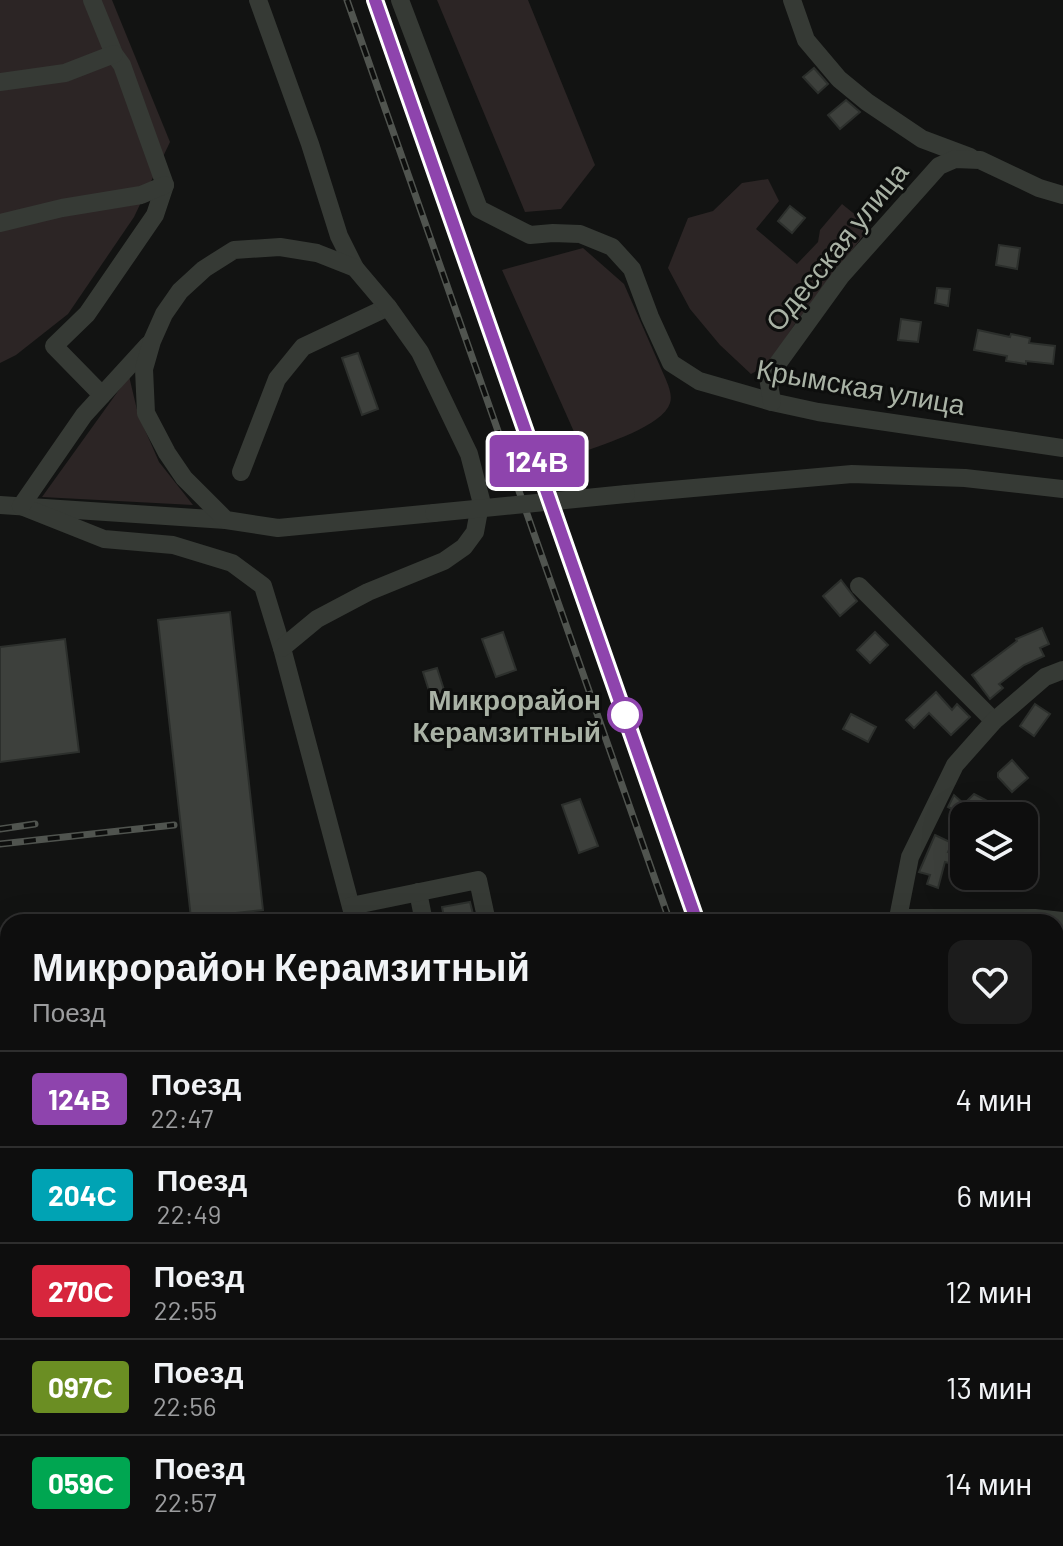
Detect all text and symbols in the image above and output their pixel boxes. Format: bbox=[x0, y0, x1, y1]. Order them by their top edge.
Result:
street label: Одесская улица bbox=[758, 154, 915, 337]
street label: Крымская улица bbox=[754, 351, 968, 421]
line badge: 124В bbox=[481, 435, 593, 487]
text: 124В bbox=[506, 444, 568, 478]
place label: Микрорайон Керамзитный bbox=[412, 682, 601, 748]
marker: Микрорайон Керамзитный bbox=[608, 698, 642, 732]
map controls bbox=[950, 802, 1038, 890]
button: layers bbox=[950, 802, 1038, 890]
button: heart bbox=[948, 940, 1032, 1024]
text: Микрорайон Керамзитный bbox=[32, 943, 530, 989]
text: Поезд bbox=[32, 996, 106, 1027]
text: Поезд bbox=[151, 1065, 241, 1101]
text: 4 мин bbox=[956, 1081, 1032, 1117]
text: 124В bbox=[48, 1082, 111, 1116]
text: 22:47 bbox=[151, 1102, 213, 1133]
text: Поезд bbox=[157, 1161, 247, 1197]
text: 6 мин bbox=[957, 1177, 1032, 1213]
text: 204С bbox=[48, 1178, 117, 1212]
text: 22:49 bbox=[157, 1198, 221, 1229]
text: Поезд bbox=[154, 1257, 244, 1293]
text: 12 мин bbox=[945, 1273, 1032, 1309]
text: 270С bbox=[48, 1274, 114, 1308]
text: 22:55 bbox=[154, 1294, 217, 1325]
text: Поезд bbox=[153, 1353, 243, 1389]
text: 13 мин bbox=[946, 1369, 1032, 1405]
text: 097С bbox=[48, 1370, 113, 1404]
text: 22:56 bbox=[153, 1390, 216, 1421]
text: Поезд bbox=[154, 1449, 245, 1485]
text: 14 мин bbox=[945, 1465, 1032, 1501]
text: 059С bbox=[48, 1466, 114, 1500]
text: 22:57 bbox=[154, 1486, 217, 1517]

